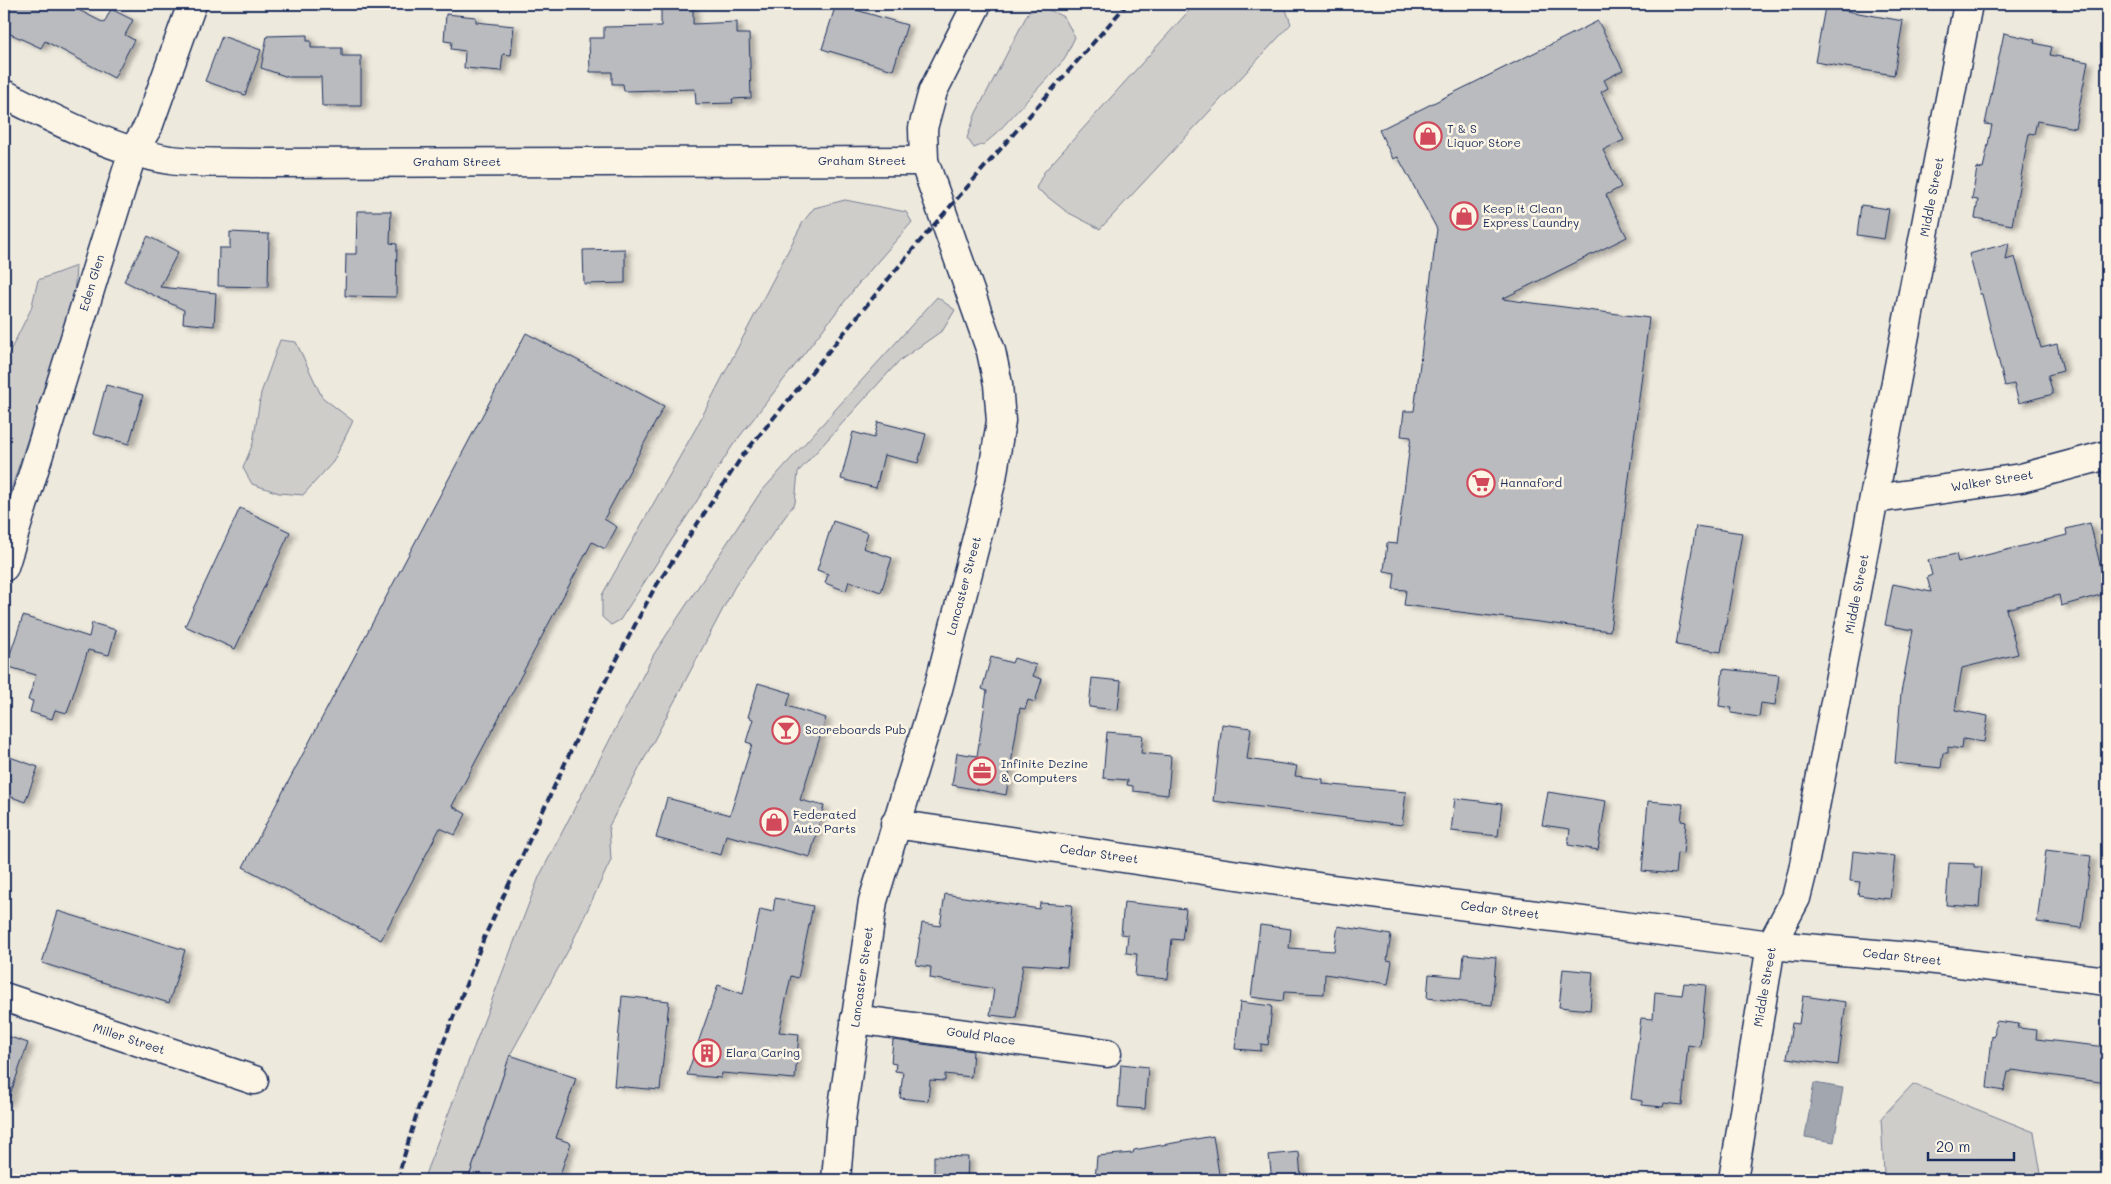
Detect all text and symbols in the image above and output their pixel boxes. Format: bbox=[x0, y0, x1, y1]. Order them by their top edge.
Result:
place label: T & S Liquor Store bbox=[1447, 120, 1521, 150]
shop icon: T & S Liquor Store bbox=[1413, 121, 1443, 151]
street label: Graham Street bbox=[818, 152, 906, 168]
street label: Graham Street bbox=[413, 153, 501, 169]
street label: Middle Street bbox=[1915, 156, 1947, 238]
place label: Keep it Clean Express Laundry bbox=[1483, 200, 1579, 230]
shop icon: Keep it Clean Express Laundry bbox=[1449, 201, 1479, 231]
street label: Eden Glen bbox=[75, 252, 107, 313]
street label: Walker Street bbox=[1950, 466, 2034, 494]
supermarket icon: Hannaford bbox=[1466, 468, 1496, 498]
place label: Hannaford bbox=[1500, 474, 1563, 490]
street label: Lancaster Street bbox=[942, 535, 984, 637]
street label: Middle Street bbox=[1840, 553, 1872, 635]
bar icon: Scoreboards Pub bbox=[771, 715, 801, 745]
place label: Scoreboards Pub bbox=[805, 721, 906, 737]
place label: Infinite Dezine & Computers bbox=[1001, 755, 1088, 785]
office icon: Infinite Dezine & Computers bbox=[967, 756, 997, 786]
place label: Federated Auto Parts bbox=[793, 806, 856, 836]
shop icon: Federated Auto Parts bbox=[759, 807, 789, 837]
street label: Cedar Street bbox=[1059, 840, 1139, 866]
street label: Cedar Street bbox=[1460, 896, 1540, 922]
street label: Lancaster Street bbox=[846, 925, 876, 1028]
street label: Cedar Street bbox=[1862, 944, 1942, 968]
street label: Middle Street bbox=[1749, 946, 1779, 1028]
street label: Miller Street bbox=[91, 1019, 167, 1057]
street label: Gould Place bbox=[946, 1022, 1017, 1048]
building icon: Elara Caring bbox=[692, 1038, 722, 1068]
place label: Elara Caring bbox=[726, 1044, 800, 1060]
scale bar bbox=[1928, 1129, 2015, 1161]
text: 20 m bbox=[1936, 1136, 1970, 1156]

